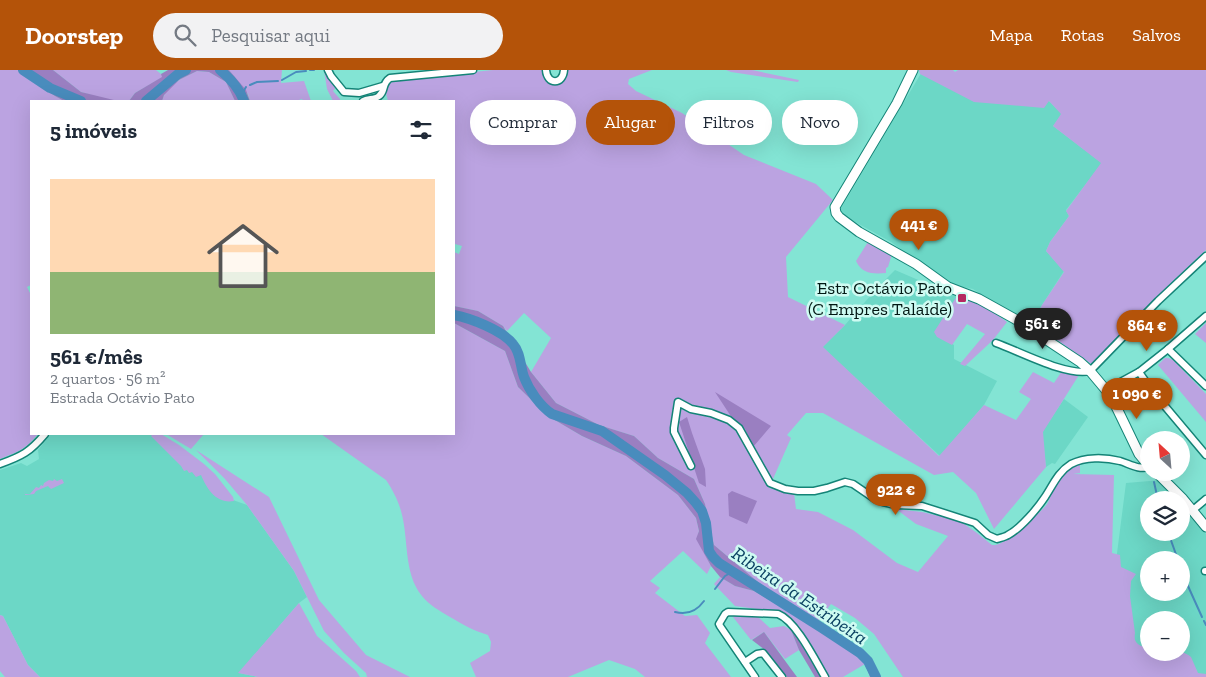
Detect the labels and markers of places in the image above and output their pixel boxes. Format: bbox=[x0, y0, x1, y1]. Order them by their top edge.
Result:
pin: 441 € bbox=[884, 208, 954, 251]
place label: Estr Octávio Pato (C Empres Talaíde) bbox=[808, 277, 952, 320]
marker: Estr Octávio Pato (C Empres Talaíde) bbox=[956, 292, 968, 304]
pin: 561 € bbox=[1008, 308, 1078, 350]
pin: 864 € bbox=[1112, 310, 1182, 352]
pin: 1 090 € bbox=[1091, 378, 1183, 420]
pin: 922 € bbox=[861, 474, 931, 516]

